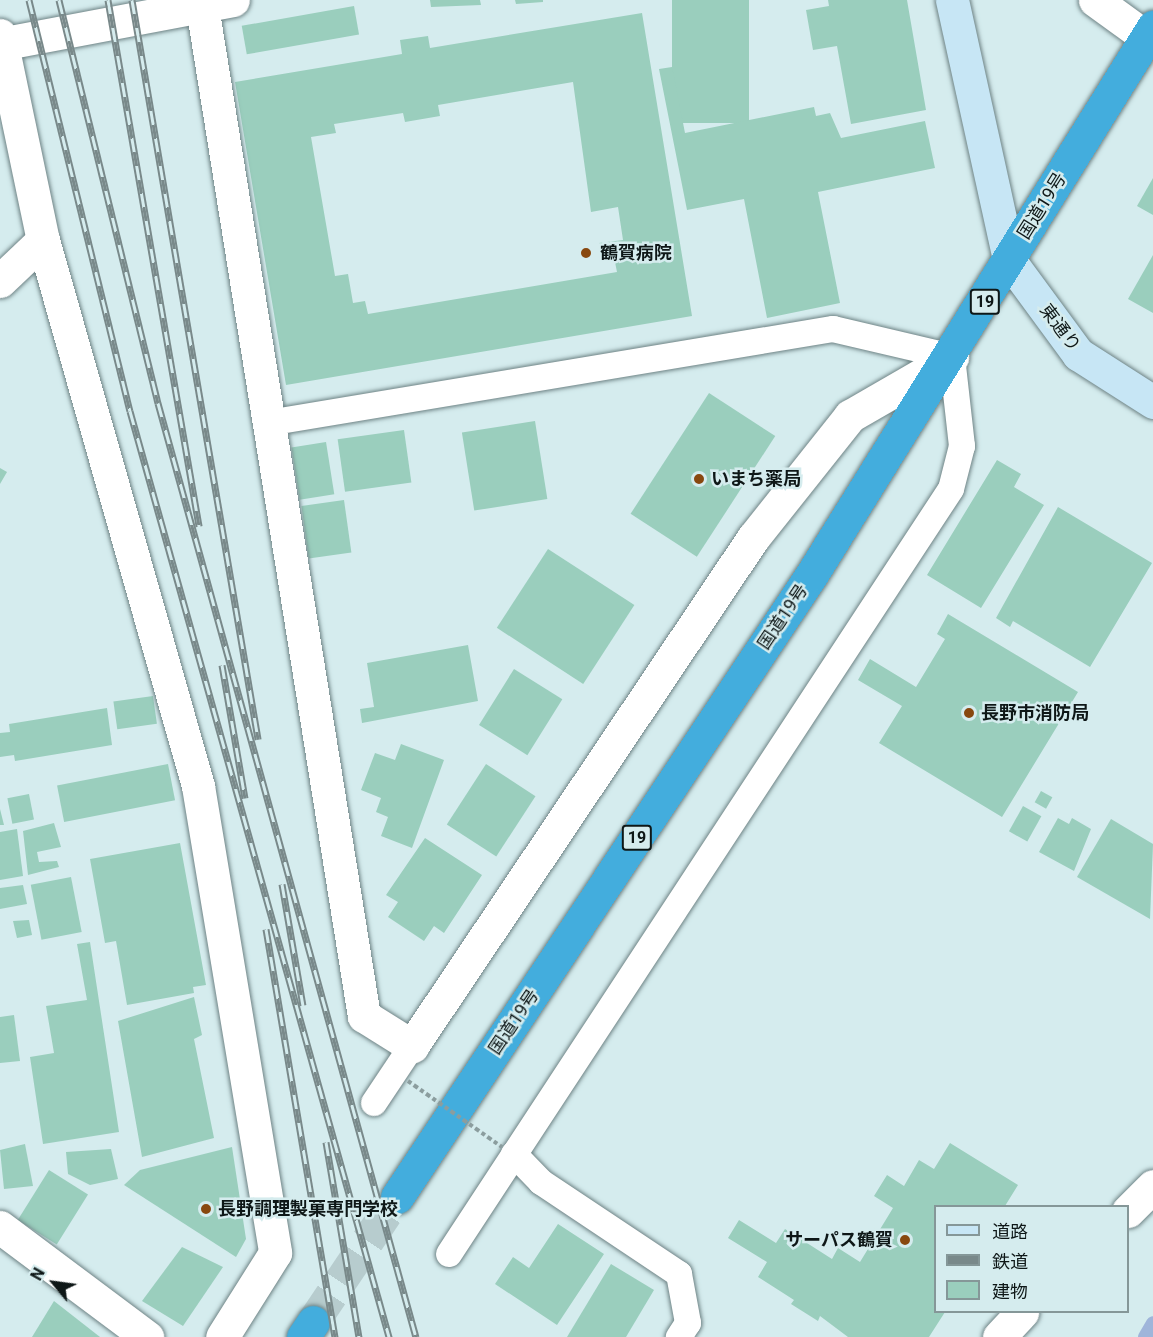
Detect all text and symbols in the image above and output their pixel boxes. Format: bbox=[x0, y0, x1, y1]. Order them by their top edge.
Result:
street label: 国道19号 bbox=[1013, 169, 1071, 243]
place label: 鶴賀病院 bbox=[600, 242, 672, 264]
marker: 鶴賀病院 bbox=[577, 244, 595, 262]
road number: 19 bbox=[968, 289, 1002, 315]
street label: 東通り bbox=[1035, 300, 1085, 356]
place label: いまち薬局 bbox=[711, 468, 801, 490]
marker: いまち薬局 bbox=[692, 472, 706, 486]
street label: 国道19号 bbox=[753, 580, 813, 654]
place label: 長野市消防局 bbox=[981, 702, 1089, 724]
marker: 長野市消防局 bbox=[962, 706, 976, 720]
road number: 19 bbox=[620, 825, 654, 851]
street label: 国道19号 bbox=[484, 985, 544, 1059]
place label: 長野調理製菓専門学校 bbox=[218, 1198, 398, 1220]
marker: 長野調理製菓専門学校 bbox=[199, 1202, 213, 1216]
legend bbox=[934, 1205, 1129, 1313]
text: 道路 bbox=[992, 1221, 1028, 1242]
place label: サーパス鶴賀 bbox=[785, 1229, 893, 1251]
marker: サーパス鶴賀 bbox=[898, 1233, 912, 1247]
text: 鉄道 bbox=[992, 1251, 1028, 1272]
north arrow bbox=[24, 1253, 84, 1313]
text: N bbox=[27, 1264, 49, 1284]
text: 建物 bbox=[992, 1281, 1028, 1302]

